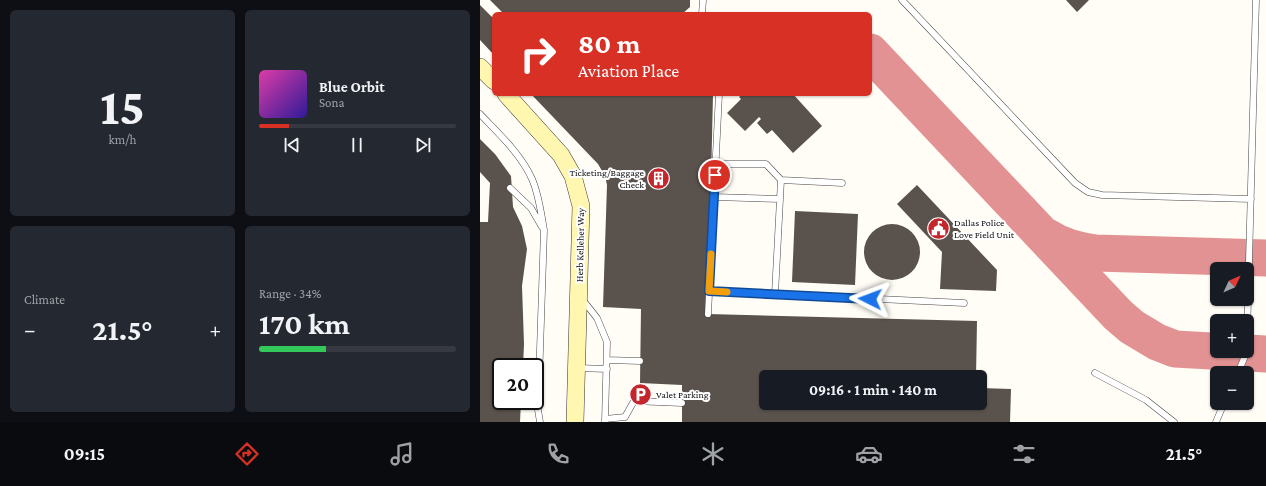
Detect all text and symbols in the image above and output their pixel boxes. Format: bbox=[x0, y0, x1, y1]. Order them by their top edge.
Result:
icon: right bbox=[512, 28, 564, 80]
text: 80 m bbox=[578, 28, 640, 59]
text: Aviation Place bbox=[578, 61, 679, 81]
text: 15 bbox=[100, 77, 145, 135]
text: Blue Orbit bbox=[319, 79, 385, 95]
text: Sona bbox=[319, 95, 345, 110]
text: km/h bbox=[108, 132, 137, 147]
icon: previous bbox=[281, 134, 303, 156]
icon: pause bbox=[346, 134, 368, 156]
icon: next bbox=[412, 134, 434, 156]
pin bbox=[698, 158, 732, 192]
icon: arrive bbox=[704, 164, 726, 186]
building icon: Ticketing/Baggage Check bbox=[646, 165, 672, 191]
place label: Ticketing/Baggage Check bbox=[570, 167, 645, 190]
street label: Herb Kelleher Way bbox=[574, 207, 586, 282]
public building icon: Dallas Police Love Field Unit bbox=[925, 215, 951, 241]
place label: Dallas Police Love Field Unit bbox=[954, 217, 1015, 240]
north arrow bbox=[1210, 262, 1254, 306]
map controls bbox=[1210, 262, 1254, 410]
position arrow bbox=[849, 278, 891, 320]
text: Range · 34% bbox=[259, 286, 321, 301]
text: Climate bbox=[24, 292, 65, 307]
text: 170 km bbox=[259, 307, 350, 340]
text: 21.5° bbox=[92, 313, 153, 346]
button: + bbox=[1210, 314, 1254, 358]
text: − bbox=[24, 317, 36, 342]
text: + bbox=[209, 317, 221, 342]
speed limit sign: 20 bbox=[492, 358, 544, 410]
button: − bbox=[1210, 366, 1254, 410]
parking icon: Valet Parking bbox=[628, 381, 654, 407]
text: 09:16 · 1 min · 140 m bbox=[809, 382, 937, 398]
place label: Valet Parking bbox=[656, 389, 709, 400]
icon: directions bbox=[233, 440, 261, 468]
icon: music bbox=[388, 440, 416, 468]
icon: phone bbox=[544, 440, 572, 468]
icon: climate bbox=[699, 440, 727, 468]
icon: car bbox=[855, 440, 883, 468]
icon: filters bbox=[1010, 440, 1038, 468]
text: 09:15 bbox=[64, 444, 105, 464]
text: 21.5° bbox=[1166, 444, 1202, 464]

